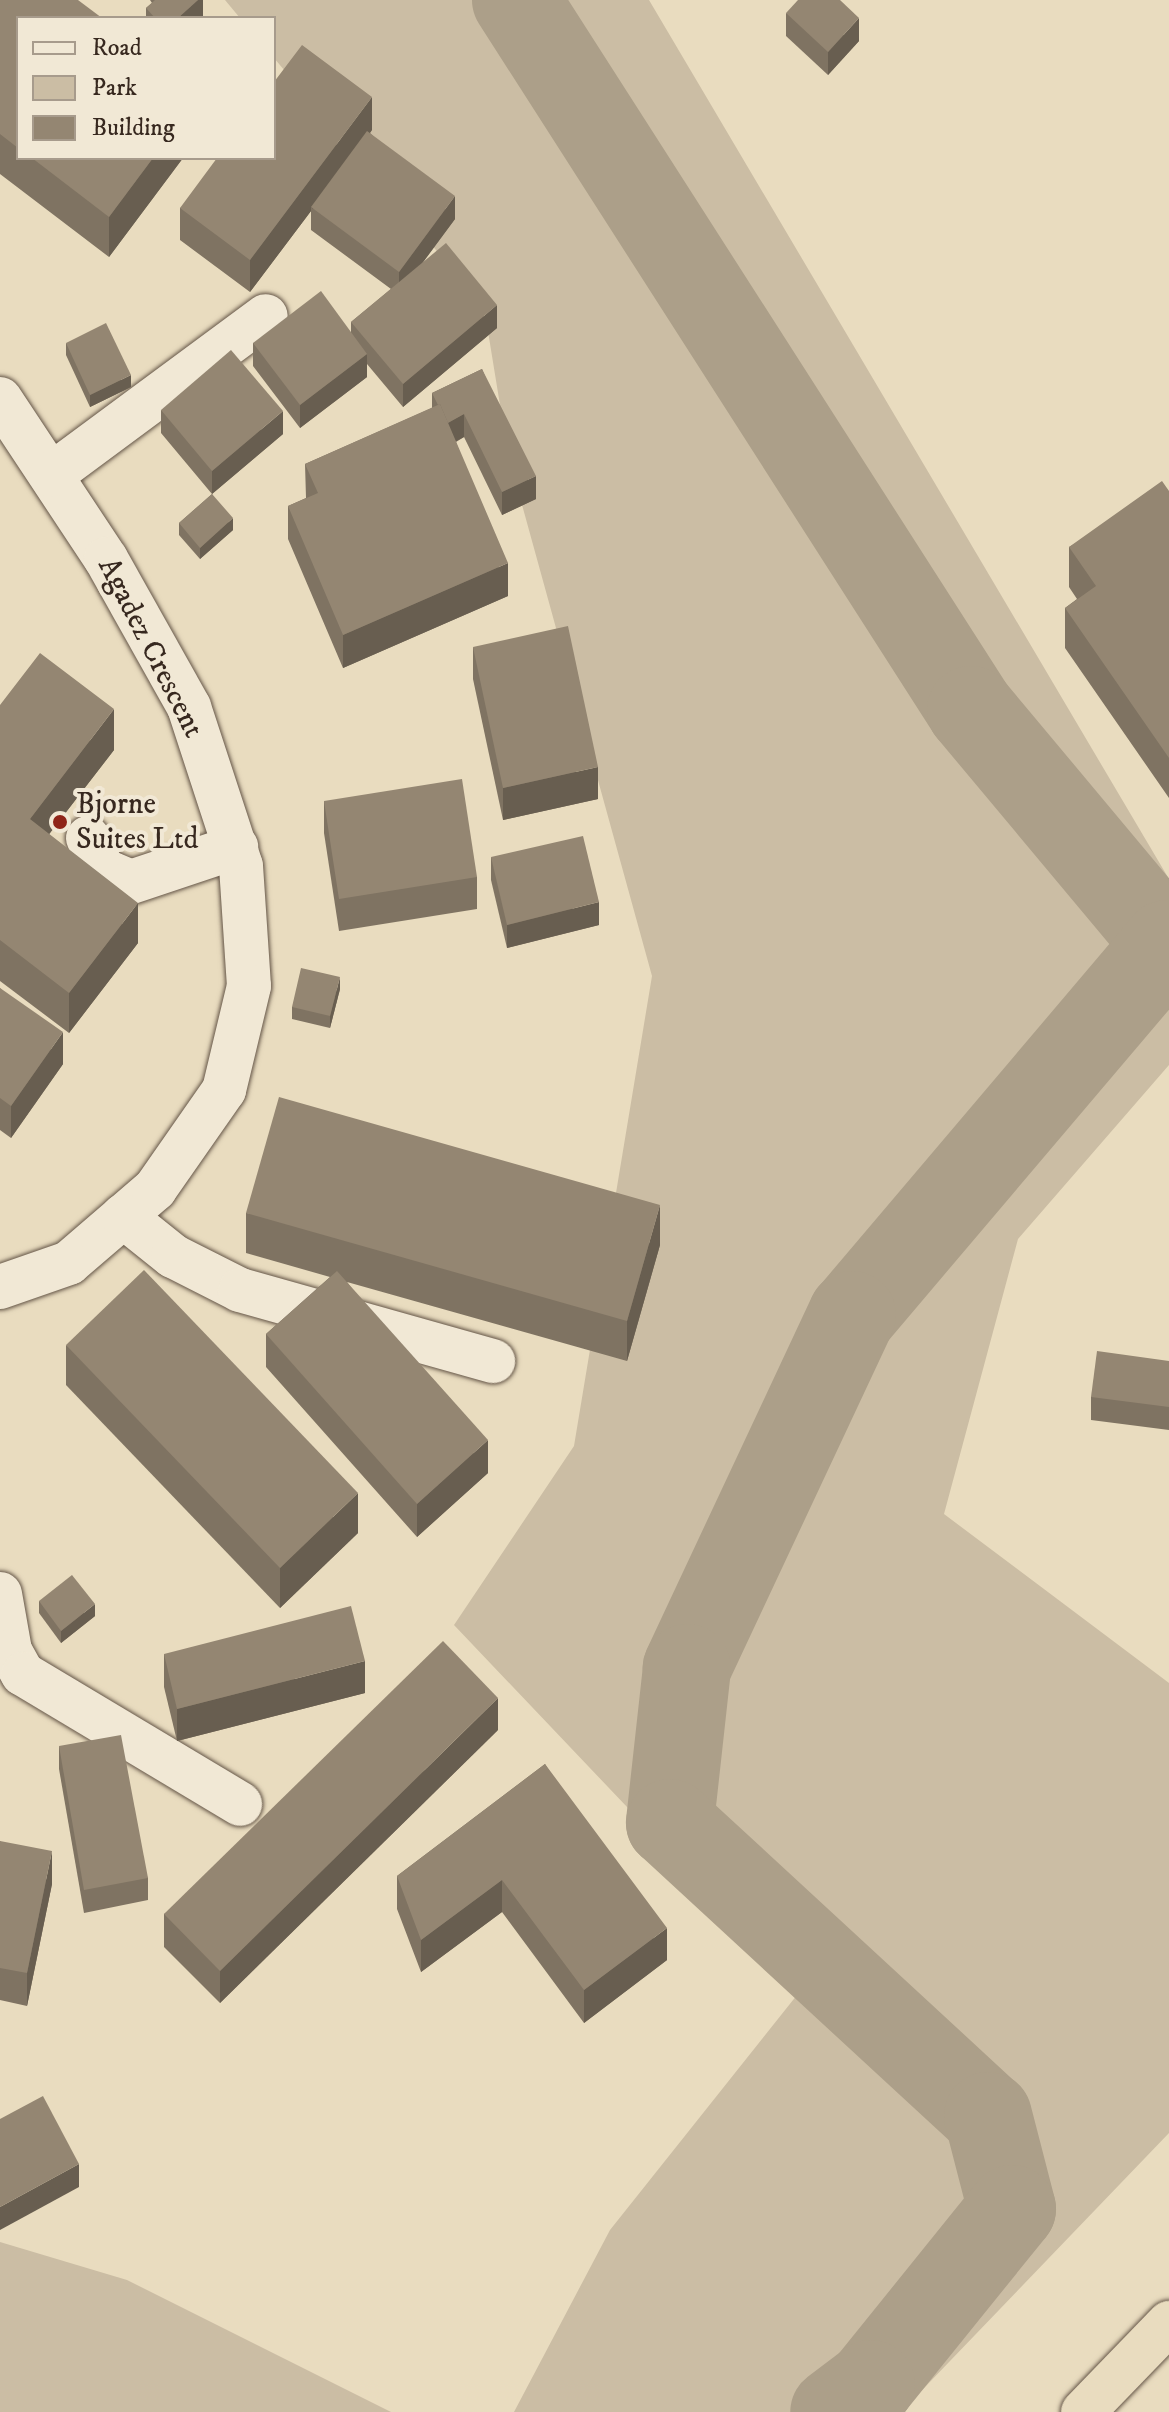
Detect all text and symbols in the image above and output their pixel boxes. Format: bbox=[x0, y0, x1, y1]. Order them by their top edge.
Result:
legend bbox=[16, 16, 276, 160]
text: Road bbox=[92, 33, 142, 63]
text: Park bbox=[92, 73, 137, 103]
text: Building bbox=[92, 113, 175, 143]
street label: Agadez Crescent bbox=[89, 552, 211, 744]
place label: Bjorne Suites Ltd bbox=[76, 787, 199, 858]
marker: Bjorne Suites Ltd bbox=[51, 813, 69, 831]

